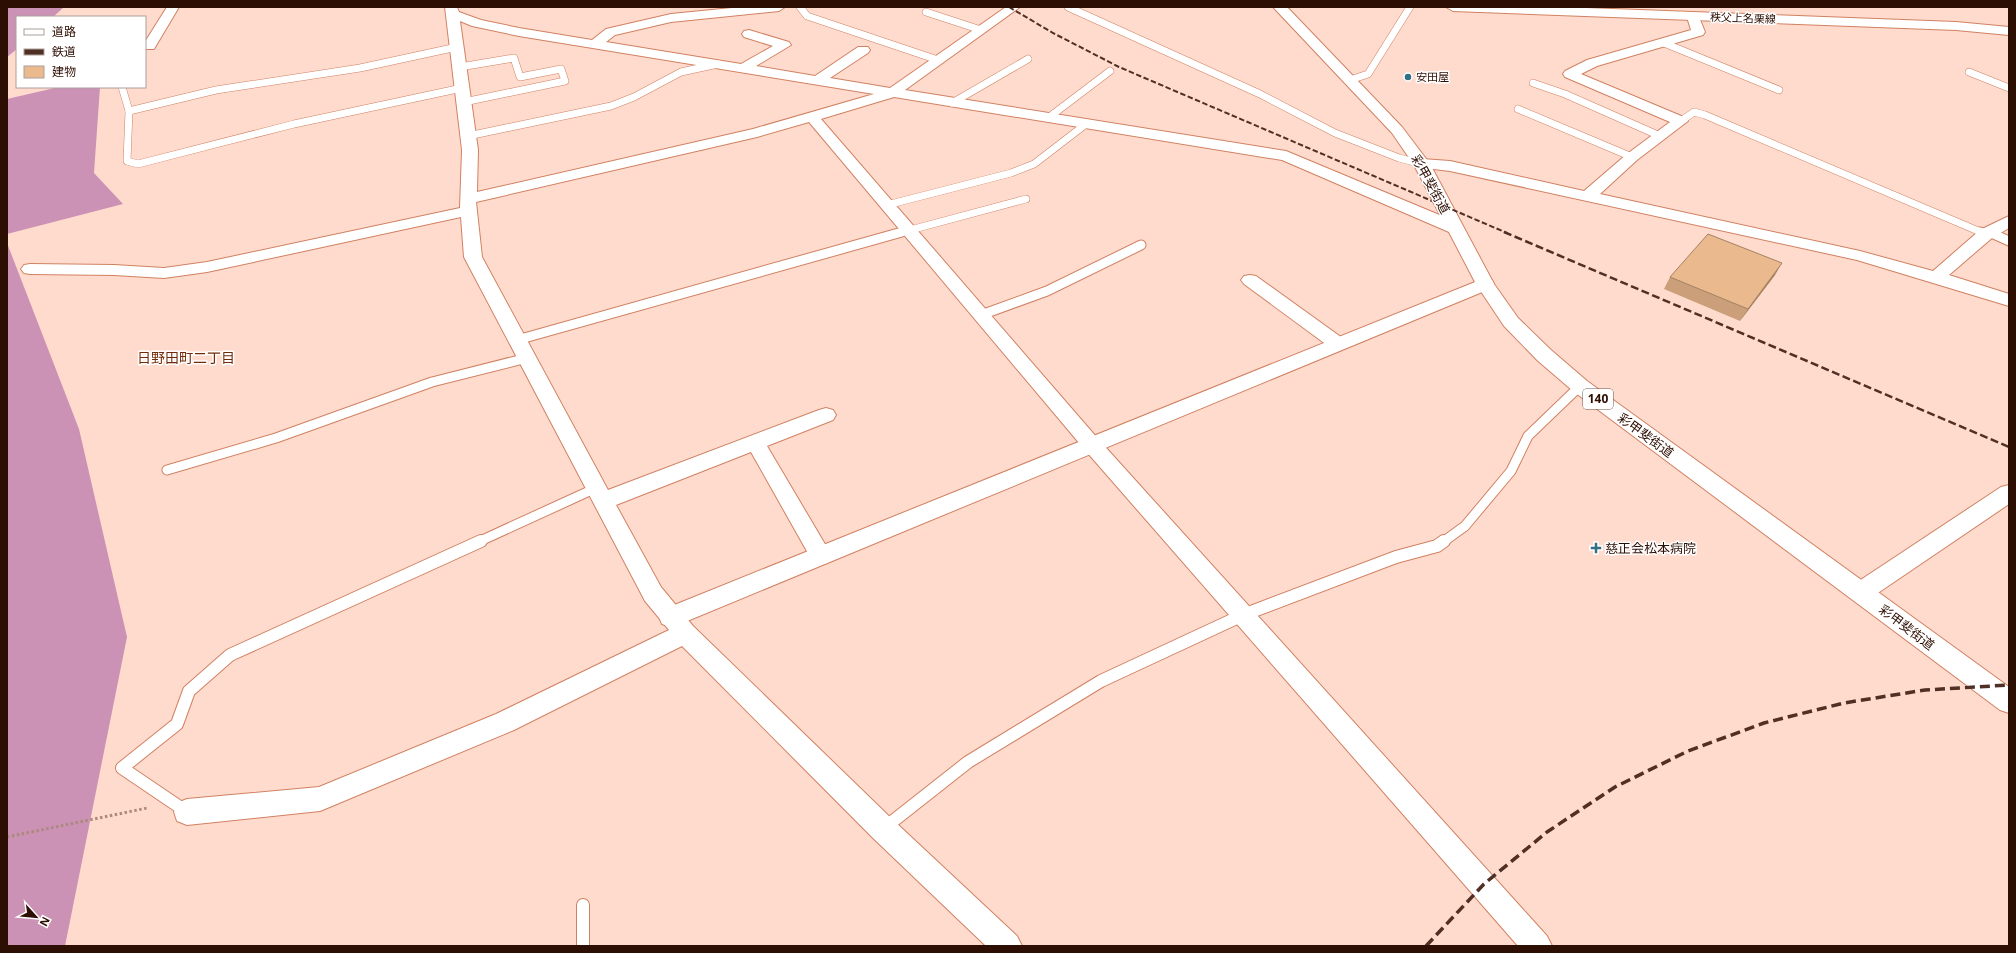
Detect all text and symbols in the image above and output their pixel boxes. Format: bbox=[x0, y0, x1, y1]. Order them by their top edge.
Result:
street label: 秩父上名栗線 bbox=[1710, 9, 1776, 26]
legend bbox=[16, 16, 146, 88]
text: 道路 bbox=[52, 23, 76, 40]
text: 鉄道 bbox=[52, 43, 76, 60]
text: 建物 bbox=[52, 63, 76, 80]
place label: 安田屋 bbox=[1416, 69, 1449, 84]
marker: 安田屋 bbox=[1403, 72, 1413, 82]
street label: 彩甲斐街道 bbox=[1407, 151, 1455, 217]
district label: 日野田町二丁目 bbox=[137, 348, 235, 367]
road number: 140 bbox=[1583, 389, 1613, 409]
street label: 彩甲斐街道 bbox=[1614, 409, 1678, 461]
place label: 慈正会松本病院 bbox=[1605, 539, 1696, 557]
marker: 慈正会松本病院 bbox=[1590, 542, 1602, 554]
street label: 彩甲斐街道 bbox=[1876, 600, 1938, 654]
north arrow bbox=[16, 897, 56, 937]
text: N bbox=[37, 914, 54, 929]

